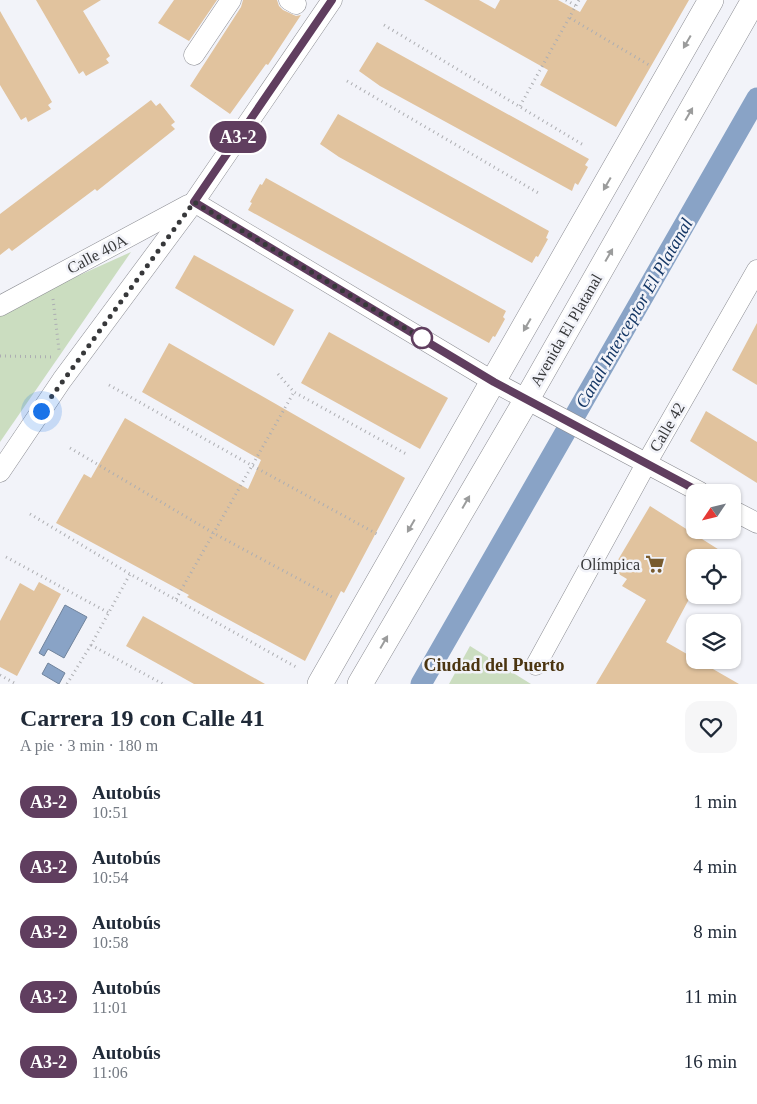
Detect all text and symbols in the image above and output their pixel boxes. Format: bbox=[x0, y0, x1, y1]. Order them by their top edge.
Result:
one-way arrow bbox=[683, 36, 692, 49]
one-way arrow bbox=[685, 107, 694, 120]
line badge: A3-2 bbox=[203, 121, 273, 153]
text: A3-2 bbox=[220, 127, 257, 147]
one-way arrow bbox=[603, 176, 611, 191]
water label: Canal Interceptor El Platanal bbox=[571, 215, 697, 411]
street label: Calle 40A bbox=[64, 231, 130, 277]
one-way arrow bbox=[604, 248, 613, 261]
street label: Avenida El Platanal bbox=[527, 270, 605, 389]
one-way arrow bbox=[522, 318, 531, 331]
unlabelled marker bbox=[411, 327, 433, 349]
your location bbox=[29, 399, 54, 424]
street label: Calle 42 bbox=[646, 399, 688, 455]
north arrow bbox=[686, 484, 741, 539]
map controls bbox=[686, 484, 741, 669]
one-way arrow bbox=[462, 495, 471, 508]
one-way arrow bbox=[406, 520, 415, 533]
button: locate bbox=[686, 549, 741, 604]
supermarket icon: Olímpica bbox=[644, 553, 666, 575]
place label: Olímpica bbox=[580, 556, 640, 574]
button: layers bbox=[686, 614, 741, 669]
one-way arrow bbox=[380, 635, 389, 648]
district label: Ciudad del Puerto bbox=[423, 655, 565, 675]
button: heart bbox=[685, 701, 737, 753]
text: Carrera 19 con Calle 41 bbox=[20, 705, 265, 731]
text: A pie · 3 min · 180 m bbox=[20, 737, 158, 754]
text: Autobús bbox=[92, 782, 161, 803]
text: 1 min bbox=[693, 791, 737, 812]
text: A3-2 bbox=[30, 792, 67, 812]
text: 10:51 bbox=[92, 804, 128, 821]
text: Autobús bbox=[92, 847, 161, 868]
text: 4 min bbox=[693, 856, 737, 877]
text: A3-2 bbox=[30, 857, 67, 877]
text: 10:54 bbox=[92, 869, 128, 886]
text: Autobús bbox=[92, 912, 161, 933]
text: 8 min bbox=[693, 921, 737, 942]
text: A3-2 bbox=[30, 922, 67, 942]
text: 10:58 bbox=[92, 934, 128, 951]
text: Autobús bbox=[92, 977, 161, 998]
text: 11 min bbox=[684, 986, 737, 1007]
text: A3-2 bbox=[30, 987, 67, 1007]
text: 11:01 bbox=[92, 999, 128, 1016]
text: Autobús bbox=[92, 1042, 161, 1063]
text: 16 min bbox=[684, 1051, 737, 1072]
text: A3-2 bbox=[30, 1052, 67, 1072]
text: 11:06 bbox=[92, 1064, 128, 1081]

